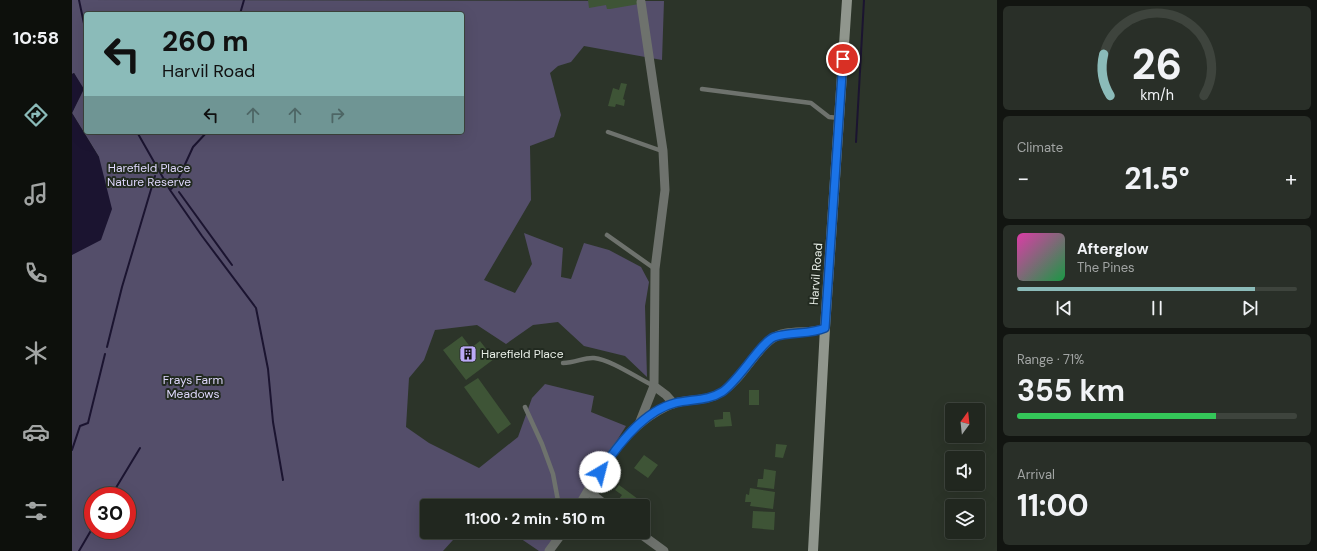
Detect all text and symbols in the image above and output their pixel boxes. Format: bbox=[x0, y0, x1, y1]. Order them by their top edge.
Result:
text: 260 m bbox=[162, 23, 249, 60]
text: 10:58 bbox=[13, 26, 59, 50]
icon: left bbox=[96, 28, 148, 80]
text: 26 bbox=[1132, 38, 1182, 92]
pin bbox=[826, 42, 860, 76]
icon: arrive bbox=[832, 48, 854, 70]
text: Harvil Road bbox=[162, 59, 255, 83]
text: km/h bbox=[1140, 86, 1174, 104]
icon: directions bbox=[22, 101, 50, 129]
icon: left bbox=[200, 104, 222, 126]
icon: ahead bbox=[242, 104, 264, 126]
icon: ahead bbox=[284, 104, 306, 126]
icon: right bbox=[326, 104, 348, 126]
text: Climate bbox=[1017, 139, 1063, 156]
text: 21.5° bbox=[1124, 159, 1190, 198]
park label: Harefield Place Nature Reserve bbox=[107, 160, 191, 190]
text: − bbox=[1017, 164, 1029, 193]
text: + bbox=[1285, 164, 1297, 193]
icon: music bbox=[22, 180, 50, 208]
text: Afterglow bbox=[1077, 239, 1149, 259]
street label: Harvil Road bbox=[806, 242, 826, 306]
icon: phone bbox=[22, 259, 50, 287]
text: The Pines bbox=[1077, 259, 1135, 276]
icon: previous bbox=[1053, 297, 1075, 319]
icon: pause bbox=[1146, 297, 1168, 319]
icon: next bbox=[1239, 297, 1261, 319]
icon: climate bbox=[22, 339, 50, 367]
building icon: Harefield Place bbox=[458, 344, 478, 364]
place label: Harefield Place bbox=[481, 346, 564, 362]
text: Range · 71% bbox=[1017, 351, 1084, 368]
text: 355 km bbox=[1017, 371, 1125, 410]
park label: Frays Farm Meadows bbox=[163, 372, 223, 402]
north arrow bbox=[945, 403, 985, 443]
map controls bbox=[945, 403, 985, 539]
icon: car bbox=[22, 418, 50, 446]
position arrow bbox=[579, 451, 621, 493]
button: sound bbox=[945, 451, 985, 491]
text: Arrival bbox=[1017, 466, 1055, 483]
text: 11:00 bbox=[1017, 486, 1089, 525]
speed limit sign: 30 bbox=[84, 487, 136, 539]
icon: filters bbox=[22, 497, 50, 525]
button: layers bbox=[945, 499, 985, 539]
text: 11:00 · 2 min · 510 m bbox=[465, 509, 605, 529]

